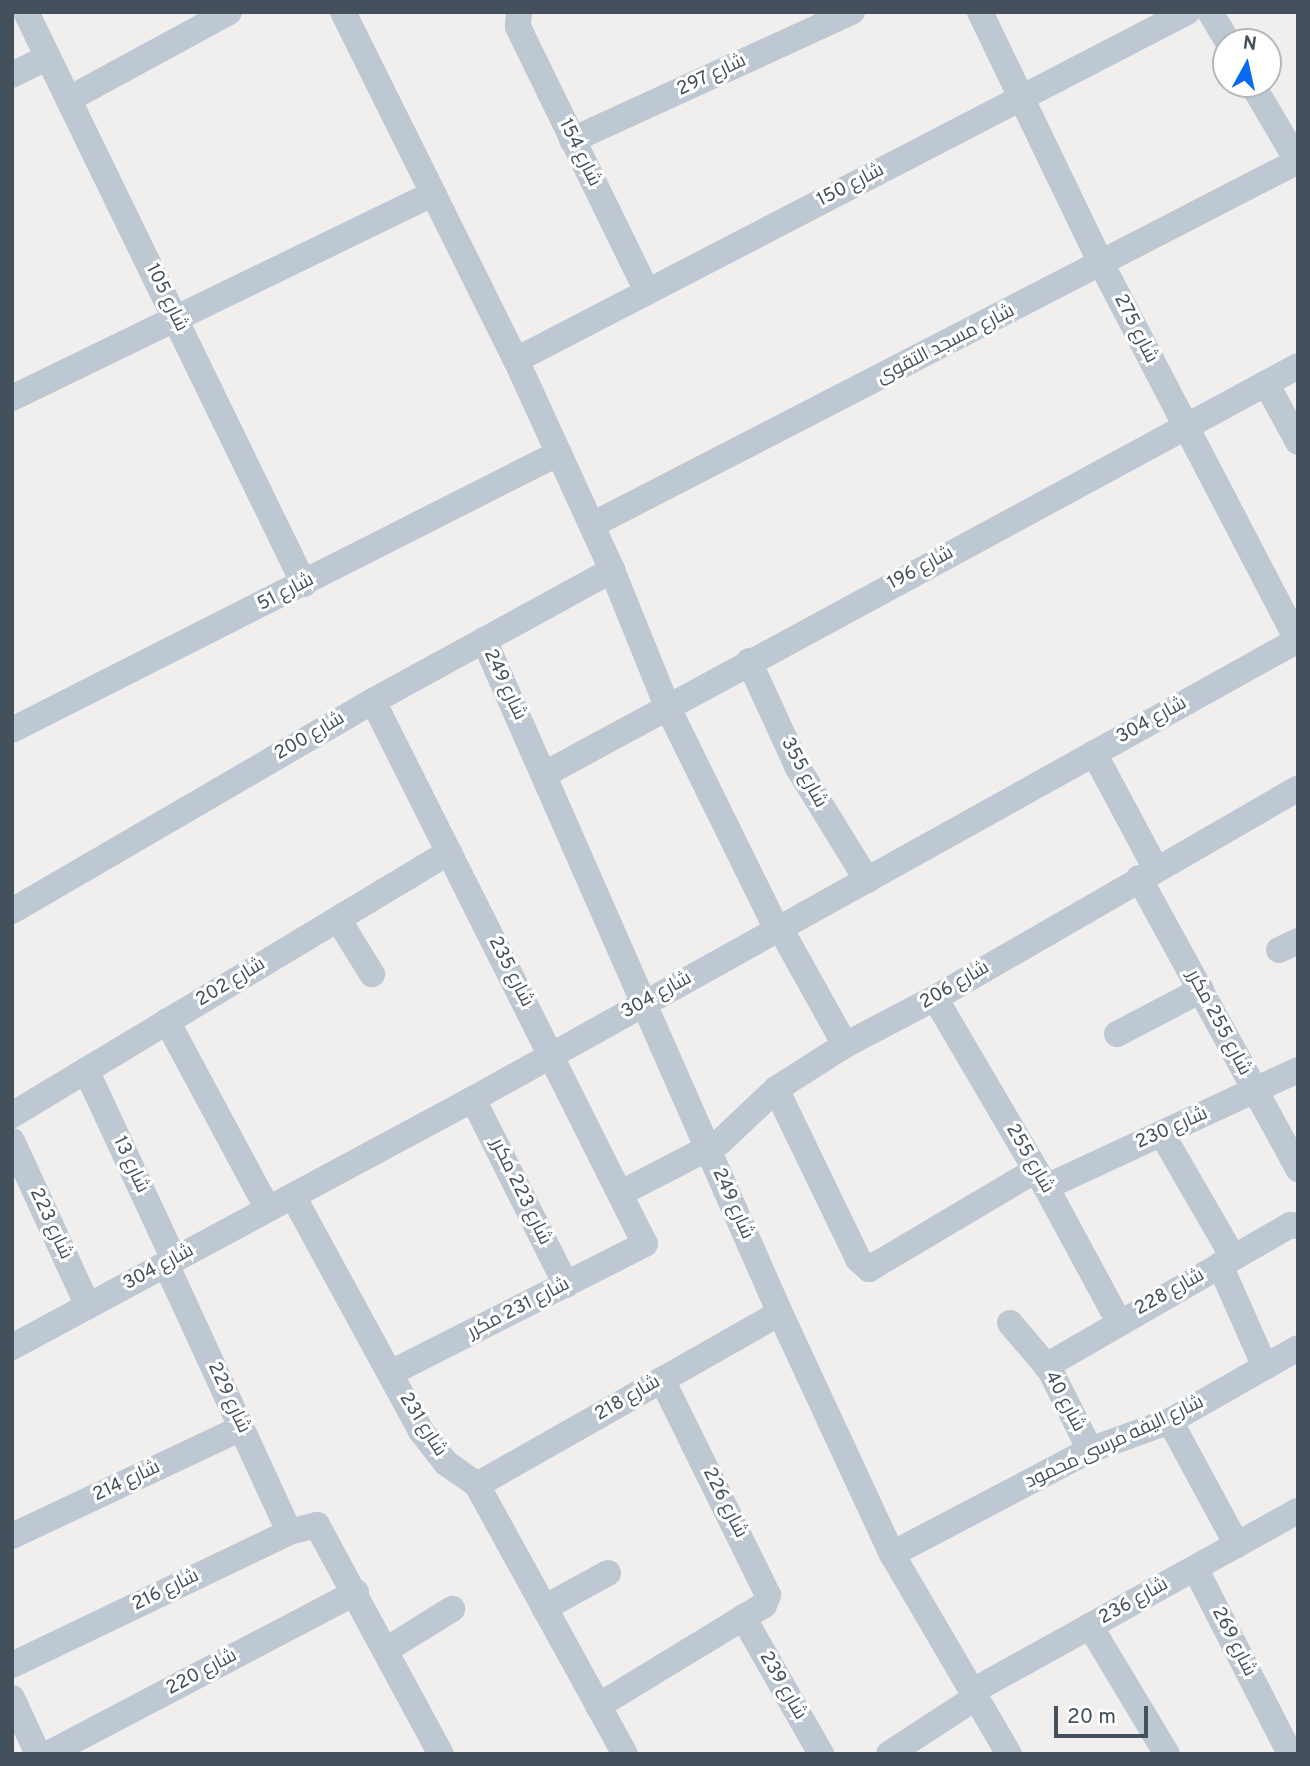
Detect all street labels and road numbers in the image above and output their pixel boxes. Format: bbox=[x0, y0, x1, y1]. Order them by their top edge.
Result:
street label: شارع 297 bbox=[674, 50, 750, 102]
street label: شارع 154 bbox=[553, 115, 605, 191]
street label: شارع 150 bbox=[814, 159, 888, 213]
street label: شارع 105 bbox=[140, 260, 192, 336]
street label: شارع 275 bbox=[1108, 291, 1162, 367]
street label: شارع مسجد التقوى bbox=[873, 300, 1019, 390]
street label: شارع 196 bbox=[884, 542, 958, 596]
street label: شارع 51 bbox=[254, 569, 318, 617]
street label: شارع 249 bbox=[478, 646, 530, 724]
street label: شارع 304 bbox=[1113, 692, 1191, 750]
street label: شارع 200 bbox=[271, 708, 349, 766]
street label: شارع 355 bbox=[775, 734, 831, 812]
street label: شارع 235 bbox=[483, 933, 537, 1011]
street label: شارع 202 bbox=[192, 953, 270, 1013]
street label: شارع 206 bbox=[916, 957, 994, 1015]
street label: شارع 255 مكرر bbox=[1181, 966, 1255, 1080]
street label: شارع 304 bbox=[618, 967, 696, 1025]
street label: شارع 230 bbox=[1132, 1103, 1212, 1155]
street label: شارع 255 bbox=[1000, 1120, 1058, 1198]
street label: شارع 13 bbox=[107, 1133, 153, 1197]
street label: شارع 223 مكرر bbox=[484, 1135, 556, 1249]
street label: شارع 249 bbox=[706, 1165, 758, 1243]
street label: شارع 223 bbox=[24, 1185, 76, 1263]
street label: شارع 304 bbox=[120, 1240, 198, 1296]
street label: شارع 228 bbox=[1131, 1265, 1209, 1321]
street label: شارع 231 مكرر bbox=[464, 1274, 574, 1344]
street label: شارع 229 bbox=[202, 1359, 254, 1437]
street label: شارع 40 bbox=[1039, 1368, 1089, 1436]
street label: شارع 218 bbox=[591, 1371, 665, 1427]
street label: شارع 231 bbox=[393, 1389, 451, 1461]
street label: شارع اليفه مرسى محمود bbox=[1022, 1392, 1208, 1494]
street label: شارع 214 bbox=[90, 1457, 164, 1507]
street label: شارع 226 bbox=[697, 1464, 751, 1542]
street label: شارع 216 bbox=[129, 1565, 203, 1617]
street label: شارع 236 bbox=[1095, 1574, 1173, 1630]
street label: شارع 269 bbox=[1206, 1603, 1260, 1681]
street label: شارع 220 bbox=[163, 1645, 241, 1701]
street label: شارع 239 bbox=[753, 1648, 811, 1724]

